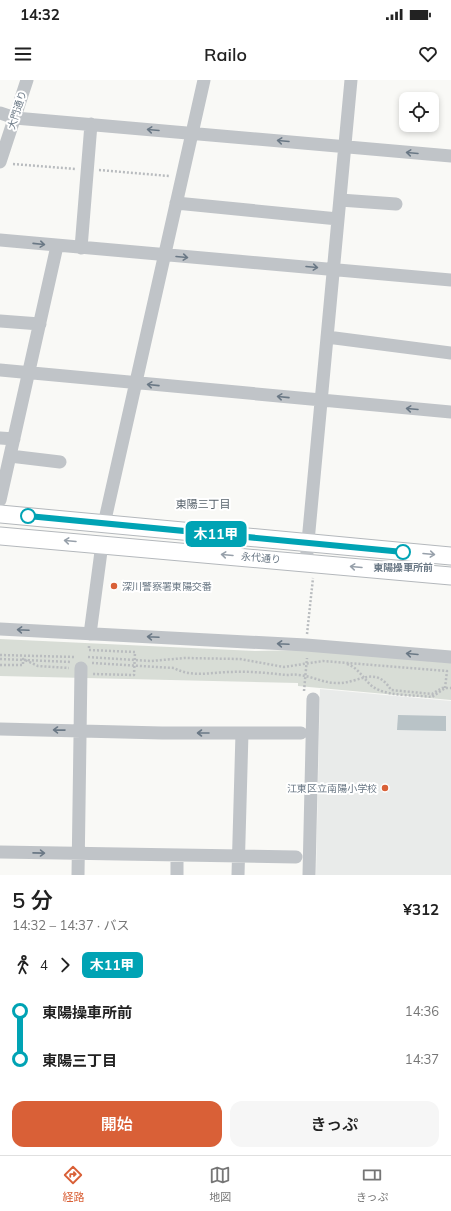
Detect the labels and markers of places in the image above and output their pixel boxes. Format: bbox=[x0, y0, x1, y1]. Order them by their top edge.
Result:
unlabelled marker bbox=[20, 508, 36, 524]
marker: 東陽操車所前 bbox=[395, 544, 411, 560]
place label: 東陽操車所前 bbox=[373, 561, 433, 574]
place label: 深川警察署東陽交番 bbox=[122, 580, 212, 593]
marker: 深川警察署東陽交番 bbox=[109, 581, 119, 591]
place label: 江東区立南陽小学校 bbox=[287, 782, 377, 795]
marker: 江東区立南陽小学校 bbox=[380, 783, 390, 793]

